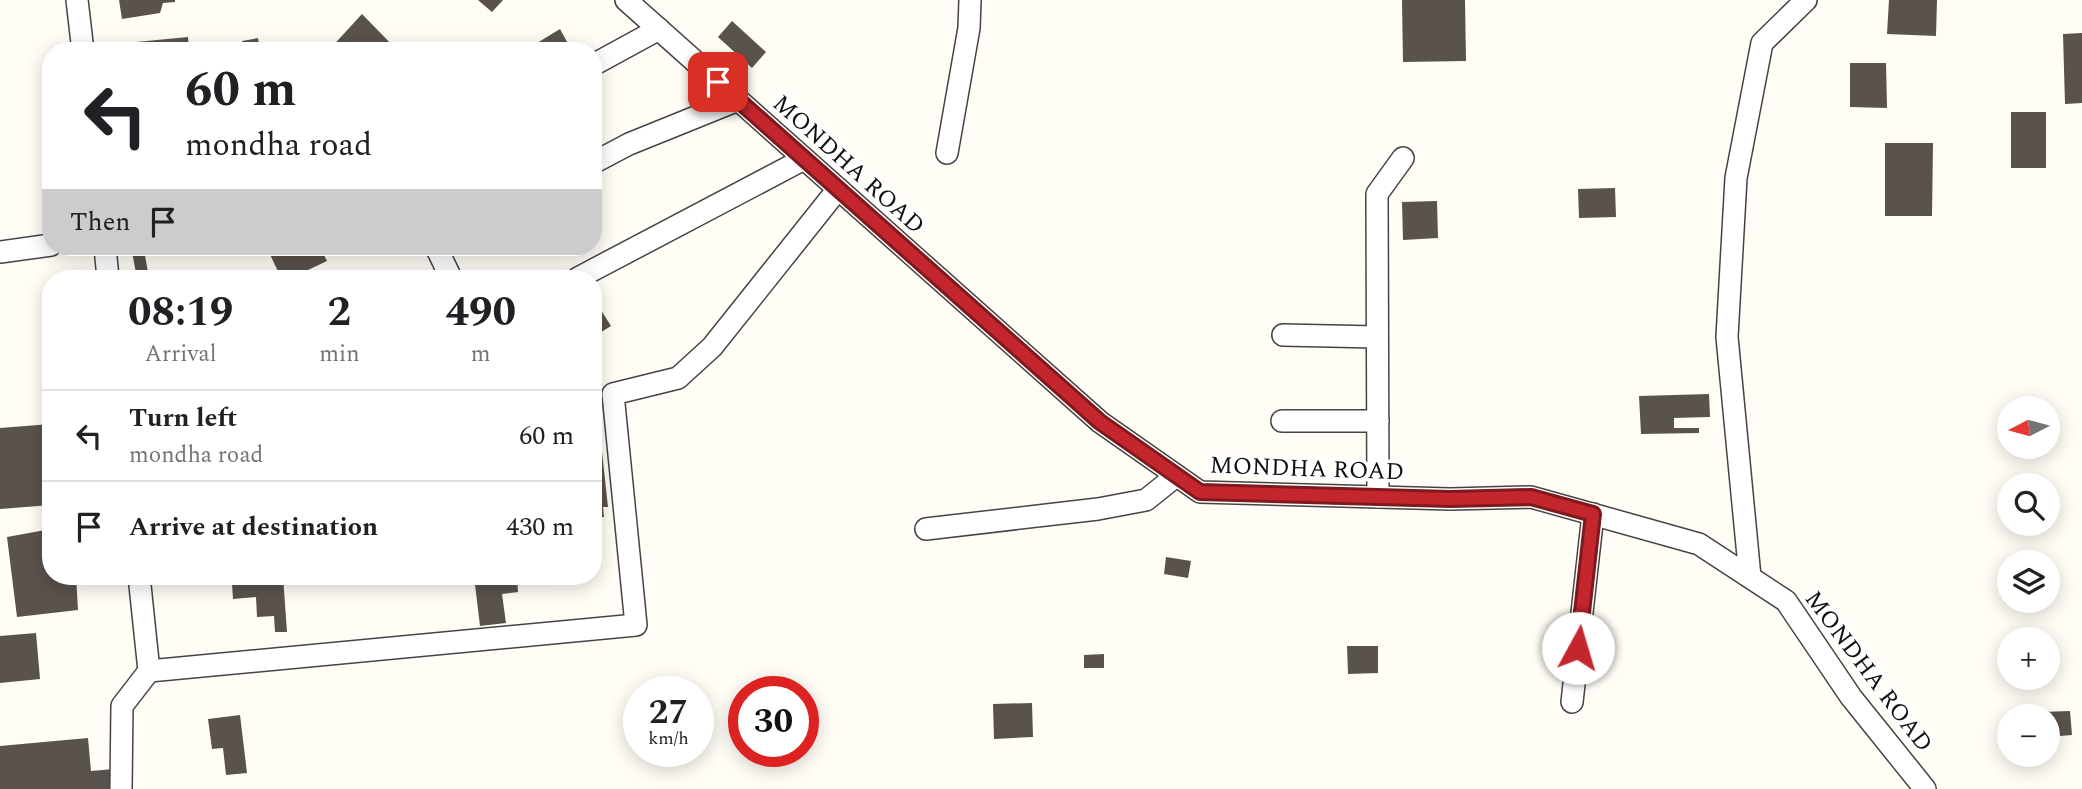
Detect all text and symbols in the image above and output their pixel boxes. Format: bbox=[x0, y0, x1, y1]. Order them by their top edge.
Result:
pin bbox=[688, 52, 748, 112]
text: 60 m bbox=[185, 53, 296, 128]
icon: arrive bbox=[699, 63, 737, 101]
icon: left bbox=[70, 70, 161, 161]
street label: MONDHA ROAD bbox=[764, 86, 933, 243]
text: mondha road bbox=[185, 121, 372, 170]
text: Then bbox=[70, 202, 130, 242]
icon: arrive bbox=[144, 203, 182, 241]
text: 08:19 bbox=[128, 281, 233, 344]
text: 2 bbox=[328, 281, 351, 344]
text: 490 bbox=[445, 281, 516, 344]
text: Arrival bbox=[145, 337, 216, 372]
text: min bbox=[319, 337, 360, 372]
text: m bbox=[471, 337, 491, 372]
north arrow bbox=[1997, 396, 2060, 458]
map controls bbox=[1997, 396, 2060, 767]
text: Turn left bbox=[129, 398, 237, 438]
text: 60 m bbox=[519, 416, 574, 456]
icon: left bbox=[70, 417, 108, 455]
text: mondha road bbox=[129, 438, 263, 473]
street label: MONDHA ROAD bbox=[1209, 448, 1405, 490]
button: search bbox=[1997, 473, 2060, 536]
text: Arrive at destination bbox=[129, 507, 378, 547]
text: 430 m bbox=[506, 507, 574, 547]
icon: arrive bbox=[70, 508, 108, 546]
button: layers bbox=[1997, 550, 2060, 613]
street label: MONDHA ROAD bbox=[1795, 583, 1941, 760]
position arrow bbox=[1541, 611, 1615, 685]
button: + bbox=[1997, 627, 2060, 690]
speed limit sign: 30 bbox=[728, 676, 819, 767]
text: 27 bbox=[649, 686, 688, 739]
button: − bbox=[1997, 704, 2060, 767]
text: km/h bbox=[648, 725, 689, 752]

